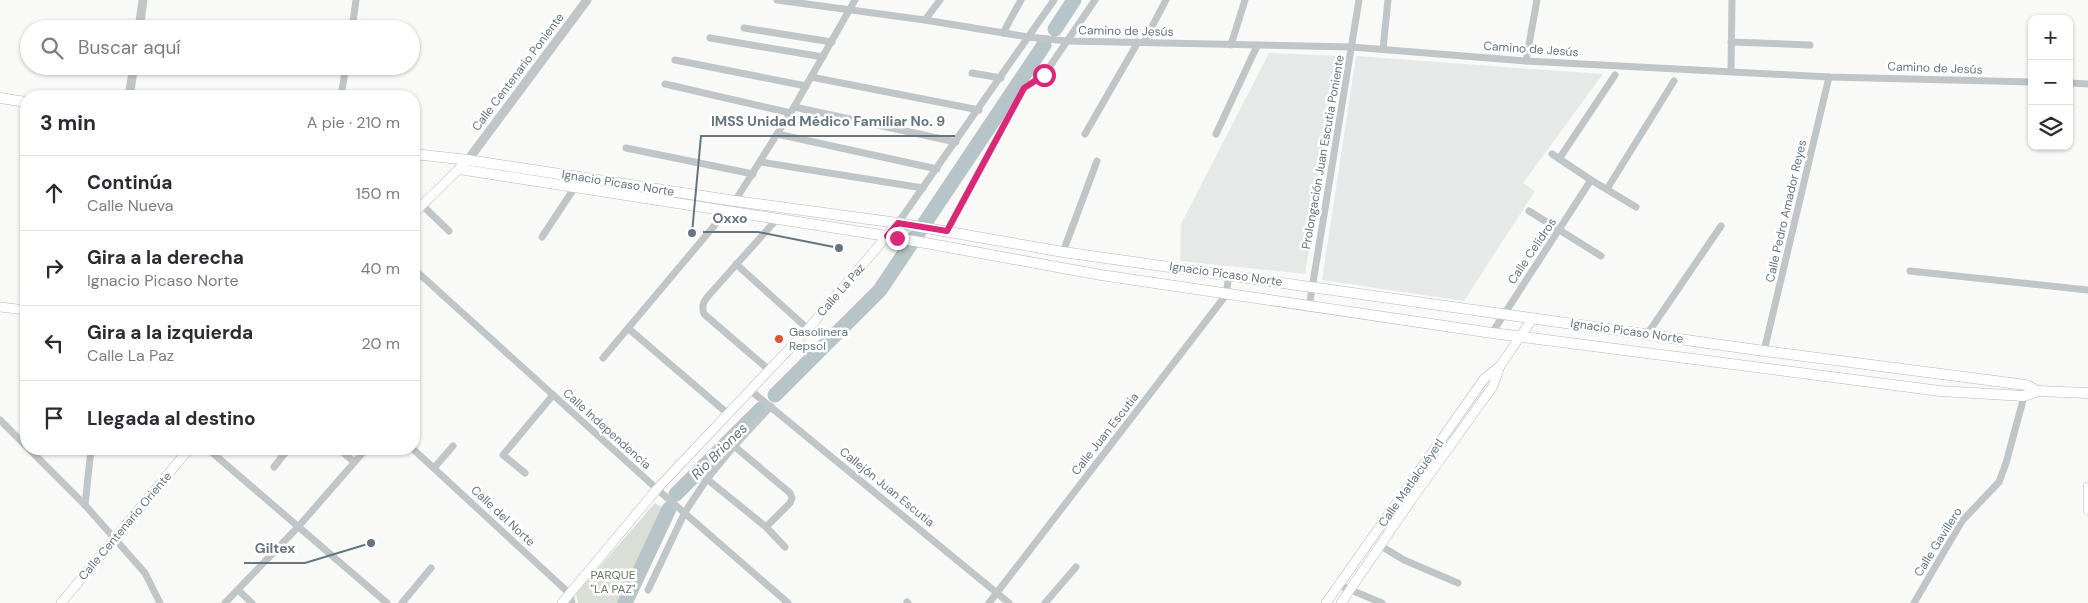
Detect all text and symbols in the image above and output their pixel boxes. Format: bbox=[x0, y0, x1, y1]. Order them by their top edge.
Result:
street label: Calle Centenario Poniente bbox=[468, 10, 568, 134]
map controls bbox=[2028, 15, 2073, 150]
button: + bbox=[2028, 15, 2073, 60]
search box bbox=[20, 20, 420, 75]
street label: Camino de Jesús bbox=[1078, 22, 1174, 40]
icon: search bbox=[38, 34, 66, 62]
text: Buscar aquí bbox=[78, 35, 181, 60]
street label: Camino de Jesús bbox=[1483, 38, 1579, 60]
street label: Prolongación Juan Escutia Poniente bbox=[1298, 53, 1348, 250]
street label: Camino de Jesús bbox=[1887, 58, 1983, 78]
button: − bbox=[2028, 60, 2073, 105]
route start bbox=[1033, 64, 1056, 87]
button: layers bbox=[2028, 105, 2073, 150]
callout: IMSS Unidad Médico Familiar No. 9 bbox=[701, 107, 955, 136]
text: 3 min bbox=[40, 109, 96, 137]
text: A pie · 210 m bbox=[307, 112, 400, 133]
text: IMSS Unidad Médico Familiar No. 9 bbox=[711, 112, 945, 130]
street label: Calle Pedro Amador Reyes bbox=[1762, 138, 1810, 284]
street label: Ignacio Picaso Norte bbox=[561, 166, 676, 200]
text: Continúa bbox=[87, 170, 172, 195]
icon: ahead bbox=[40, 179, 68, 207]
text: 150 m bbox=[356, 183, 400, 204]
text: Calle Nueva bbox=[87, 195, 173, 216]
callout: Oxxo bbox=[703, 203, 758, 232]
text: Oxxo bbox=[712, 209, 748, 227]
street label: Calle Celidros bbox=[1504, 215, 1560, 287]
route end bbox=[886, 227, 909, 250]
text: Gira a la derecha bbox=[87, 245, 244, 270]
icon: right bbox=[40, 254, 68, 282]
text: 40 m bbox=[361, 258, 400, 279]
street label: Ignacio Picaso Norte bbox=[1169, 258, 1284, 290]
street label: Calle La Paz bbox=[814, 260, 868, 320]
text: Ignacio Picaso Norte bbox=[87, 270, 239, 291]
street label: Ignacio Picaso Norte bbox=[1570, 315, 1685, 347]
text: Gira a la izquierda bbox=[87, 320, 253, 345]
place label: Gasolinera Repsol bbox=[789, 324, 848, 354]
icon: left bbox=[40, 329, 68, 357]
text: 20 m bbox=[361, 333, 400, 354]
marker: Gasolinera Repsol bbox=[773, 333, 785, 345]
text: Calle La Paz bbox=[87, 345, 174, 366]
street label: Calle Independencia bbox=[560, 385, 654, 473]
street label: Calle Juan Escutia bbox=[1068, 389, 1142, 479]
icon: arrive bbox=[40, 404, 68, 432]
text: Llegada al destino bbox=[87, 406, 256, 431]
water label: Rio Briones bbox=[687, 419, 751, 483]
street label: Calle Matlalcuéyetl bbox=[1375, 436, 1447, 530]
street label: Callejón Juan Escutia bbox=[836, 444, 938, 530]
street label: Calle Centenario Oriente bbox=[75, 468, 175, 584]
street label: Calle del Norte bbox=[468, 482, 539, 550]
street label: Calle Gavillero bbox=[1910, 504, 1966, 580]
callout: Giltex bbox=[244, 534, 305, 563]
text: Giltex bbox=[255, 539, 295, 557]
park label: PARQUE "LA PAZ" bbox=[591, 567, 636, 597]

